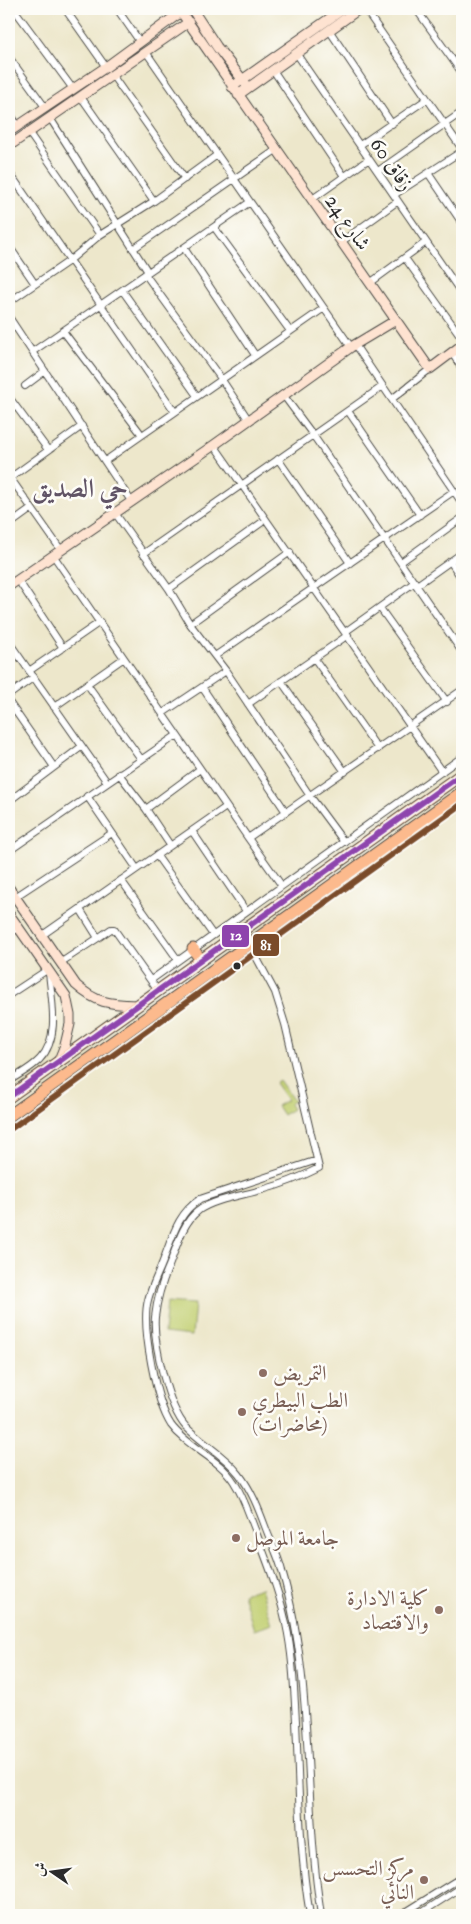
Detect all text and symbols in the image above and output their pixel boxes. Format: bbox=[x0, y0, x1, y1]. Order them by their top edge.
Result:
street label: زقاق 60 bbox=[363, 132, 420, 196]
street label: شارع 24 bbox=[315, 189, 377, 258]
district label: حي الصديق bbox=[32, 473, 128, 510]
line badge: 12 bbox=[221, 924, 250, 948]
text: 12 bbox=[230, 927, 242, 944]
line badge: 81 bbox=[252, 933, 280, 957]
text: 81 bbox=[260, 937, 272, 954]
unlabelled marker bbox=[232, 961, 242, 971]
place label: التمريض bbox=[273, 1360, 327, 1387]
marker: التمريض bbox=[257, 1367, 269, 1379]
place label: الطب البيطري (محاضرات) bbox=[252, 1387, 348, 1438]
marker: الطب البيطري (محاضرات) bbox=[236, 1406, 248, 1418]
place label: جامعة الموصل bbox=[246, 1525, 339, 1553]
marker: جامعة الموصل bbox=[230, 1532, 242, 1544]
place label: كلية الادارة والاقتصاد bbox=[347, 1585, 429, 1636]
marker: كلية الادارة والاقتصاد bbox=[433, 1604, 445, 1616]
north arrow bbox=[28, 1846, 78, 1896]
place label: مركز التحسس النائي bbox=[322, 1855, 414, 1909]
text: ش bbox=[30, 1860, 50, 1878]
marker: مركز التحسس النائي bbox=[418, 1874, 430, 1886]

